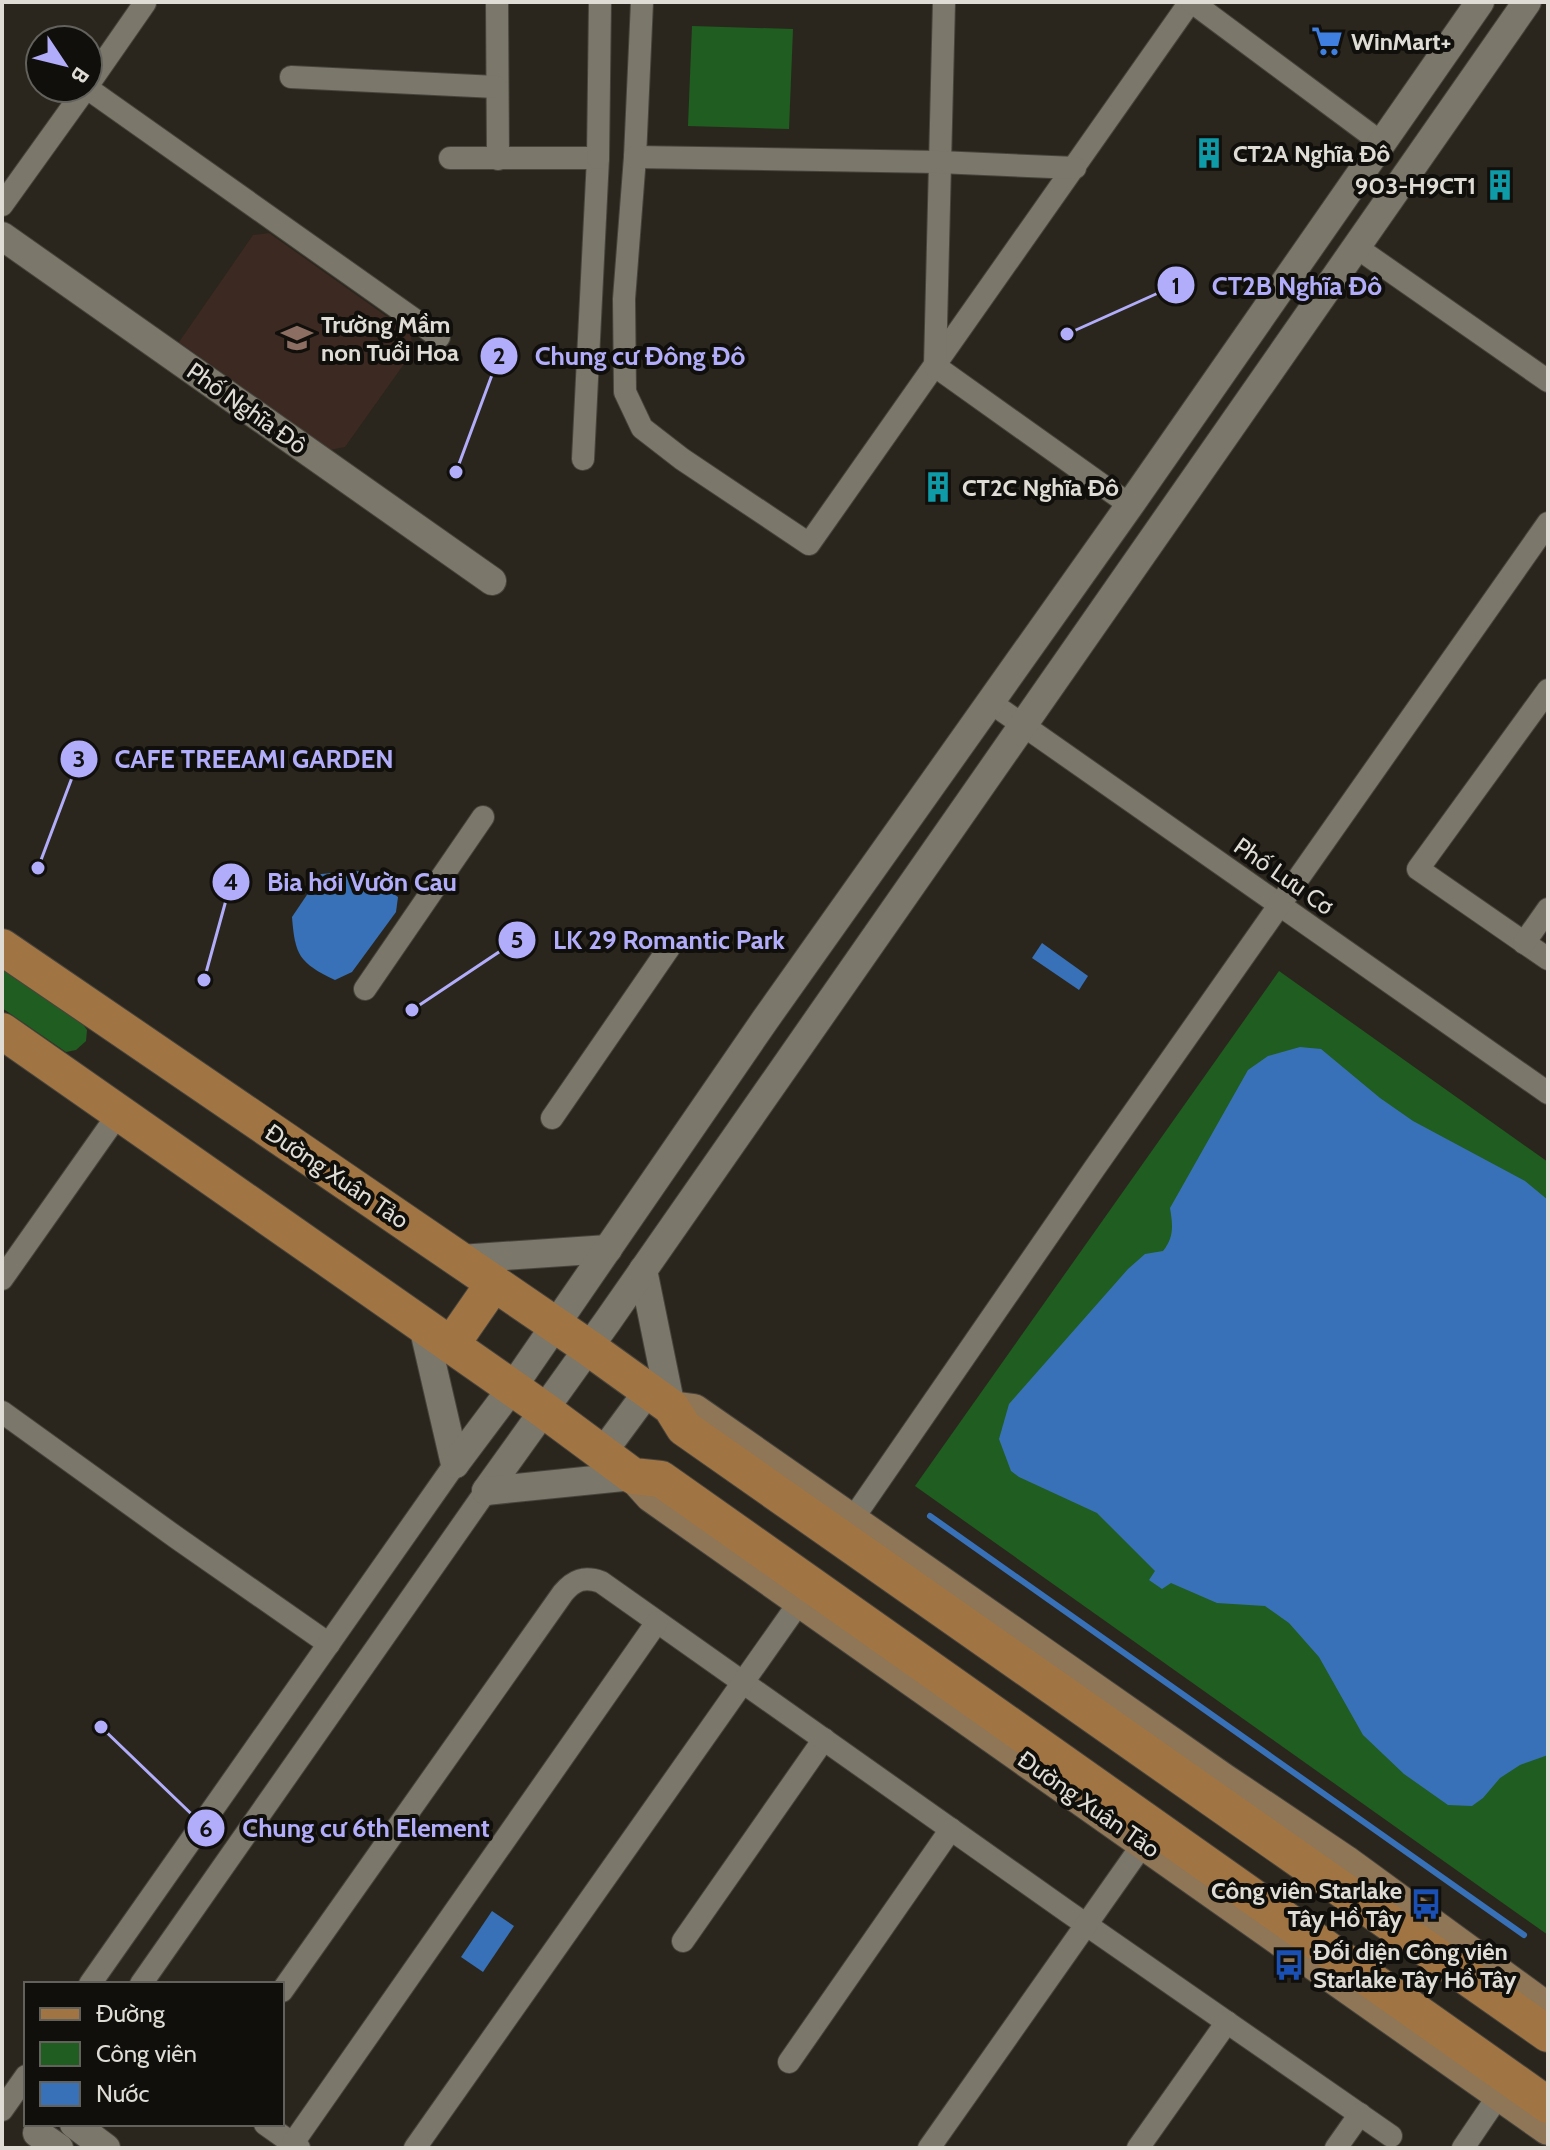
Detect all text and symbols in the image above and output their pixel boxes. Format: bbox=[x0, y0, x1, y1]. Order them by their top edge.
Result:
north arrow bbox=[24, 24, 104, 104]
supermarket icon: WinMart+ bbox=[1310, 24, 1344, 58]
place label: WinMart+ bbox=[1351, 27, 1451, 56]
text: B bbox=[65, 62, 95, 89]
building icon: CT2A Nghĩa Đô bbox=[1192, 136, 1226, 170]
place label: CT2A Nghĩa Đô bbox=[1233, 139, 1391, 168]
building icon: 903-H9CT1 bbox=[1483, 168, 1517, 202]
place label: 903-H9CT1 bbox=[1355, 171, 1476, 200]
callout: CT2B Nghĩa Đô bbox=[1156, 260, 1398, 310]
text: CT2B Nghĩa Đô bbox=[1212, 270, 1382, 302]
text: 1 bbox=[1172, 271, 1180, 300]
place label: Trường Mầm non Tuổi Hoa bbox=[321, 310, 459, 367]
school or university icon: Trường Mầm non Tuổi Hoa bbox=[280, 321, 314, 355]
callout: Chung cư Đông Đô bbox=[479, 331, 762, 381]
text: Chung cư Đông Đô bbox=[535, 340, 745, 372]
text: 2 bbox=[493, 341, 505, 370]
street label: Phố Nghĩa Đô bbox=[182, 356, 312, 460]
building icon: CT2C Nghĩa Đô bbox=[921, 470, 955, 504]
place label: CT2C Nghĩa Đô bbox=[962, 473, 1119, 502]
callout: CAFE TREEAMI GARDEN bbox=[59, 734, 410, 784]
text: CAFE TREEAMI GARDEN bbox=[114, 743, 394, 775]
text: 3 bbox=[73, 744, 85, 773]
street label: Phố Lưu Cơ bbox=[1228, 831, 1340, 921]
callout: Bia hơi Vườn Cau bbox=[211, 857, 473, 907]
text: Bia hơi Vườn Cau bbox=[267, 866, 457, 898]
text: 4 bbox=[224, 867, 238, 896]
callout: LK 29 Romantic Park bbox=[497, 915, 800, 965]
text: LK 29 Romantic Park bbox=[553, 924, 785, 956]
text: 5 bbox=[511, 925, 523, 954]
street label: Đường Xuân Tảo bbox=[260, 1117, 414, 1235]
street label: Đường Xuân Tảo bbox=[1012, 1744, 1166, 1864]
callout: Chung cư 6th Element bbox=[186, 1803, 506, 1853]
text: Chung cư 6th Element bbox=[242, 1812, 490, 1844]
text: 6 bbox=[199, 1814, 213, 1843]
place label: Công viên Starlake Tây Hồ Tây bbox=[1211, 1876, 1402, 1933]
bus stop icon: Công viên Starlake Tây Hồ Tây bbox=[1409, 1887, 1443, 1921]
place label: Đối diện Công viên Starlake Tây Hồ Tây bbox=[1313, 1937, 1516, 1994]
bus stop icon: Đối diện Công viên Starlake Tây Hồ Tây bbox=[1272, 1948, 1306, 1982]
legend bbox=[24, 1982, 284, 2126]
text: Đường bbox=[96, 1999, 166, 2028]
text: Công viên bbox=[96, 2039, 197, 2068]
text: Nước bbox=[96, 2079, 149, 2108]

